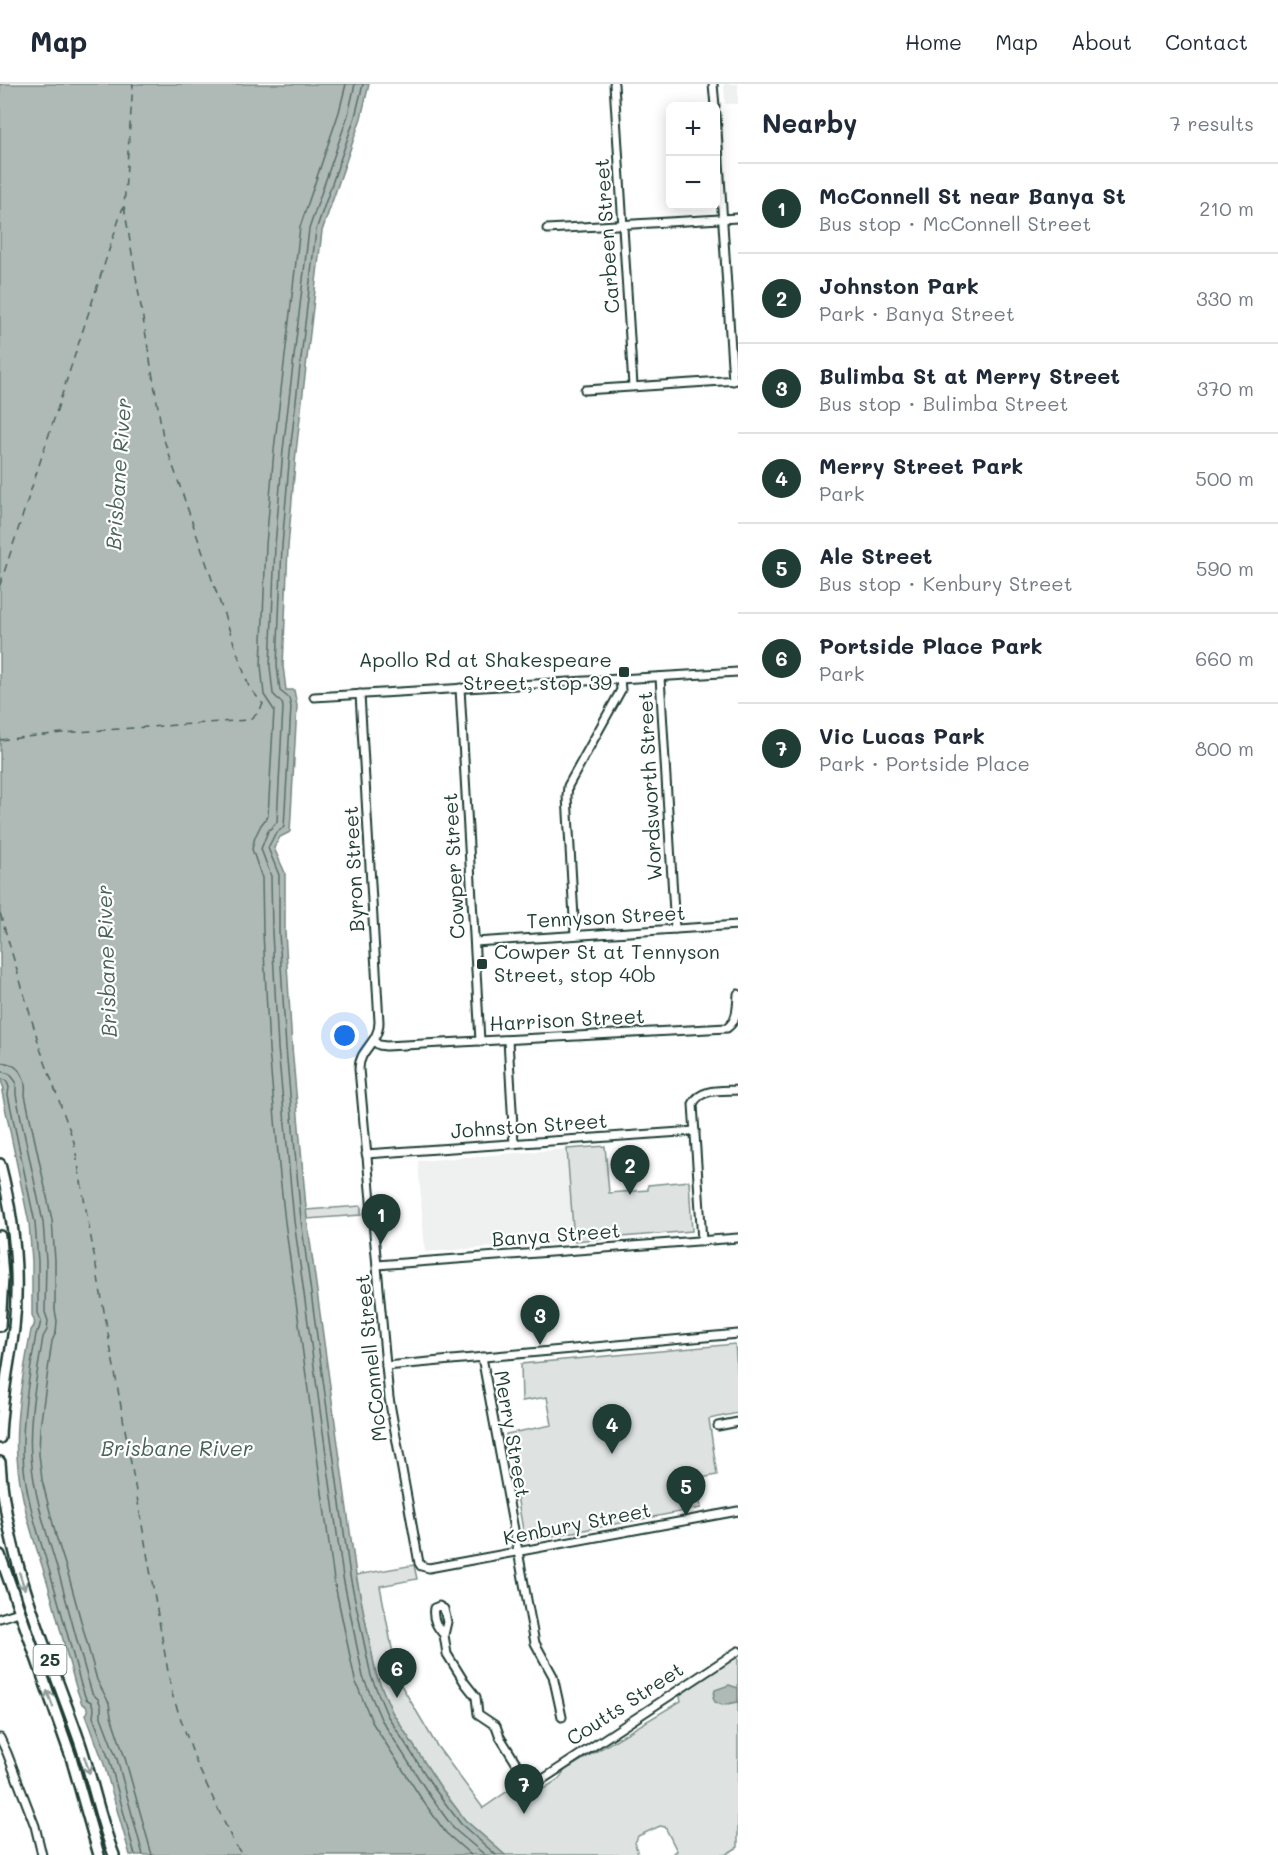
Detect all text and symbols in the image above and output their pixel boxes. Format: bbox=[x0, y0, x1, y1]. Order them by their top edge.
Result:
text: Map bbox=[30, 23, 87, 59]
text: Home bbox=[905, 28, 962, 55]
text: Map bbox=[995, 28, 1038, 55]
text: About bbox=[1071, 28, 1132, 55]
text: Contact bbox=[1165, 28, 1248, 55]
map controls bbox=[666, 102, 720, 210]
button: + bbox=[666, 102, 720, 156]
text: Nearby bbox=[762, 106, 857, 140]
text: 7 results bbox=[1170, 110, 1254, 136]
button: − bbox=[666, 156, 720, 210]
street label: Carbeen Street bbox=[588, 158, 624, 314]
text: McConnell St near Banya St bbox=[819, 181, 1126, 210]
text: 1 bbox=[777, 195, 786, 221]
text: 210 m bbox=[1199, 195, 1254, 221]
text: Bus stop · McConnell Street bbox=[819, 210, 1091, 236]
text: Johnston Park bbox=[819, 271, 979, 300]
text: 2 bbox=[776, 285, 787, 311]
text: 330 m bbox=[1196, 285, 1254, 311]
text: Park · Banya Street bbox=[819, 300, 1015, 326]
text: Bulimba St at Merry Street bbox=[819, 361, 1120, 390]
text: 3 bbox=[776, 375, 788, 401]
text: 370 m bbox=[1196, 375, 1254, 401]
text: Bus stop · Bulimba Street bbox=[819, 390, 1068, 416]
water label: Brisbane River bbox=[99, 397, 136, 551]
text: Merry Street Park bbox=[819, 451, 1023, 480]
text: 4 bbox=[775, 465, 788, 491]
text: 500 m bbox=[1195, 465, 1254, 491]
text: Park bbox=[819, 480, 864, 506]
text: Ale Street bbox=[819, 541, 932, 570]
text: 5 bbox=[776, 555, 787, 581]
text: 590 m bbox=[1196, 555, 1254, 581]
text: Bus stop · Kenbury Street bbox=[819, 570, 1073, 596]
text: Portside Place Park bbox=[819, 631, 1043, 660]
text: 6 bbox=[775, 645, 788, 671]
text: 660 m bbox=[1195, 645, 1254, 671]
place label: Apollo Rd at Shakespeare Street, stop 39 bbox=[359, 646, 612, 695]
text: Park bbox=[819, 660, 864, 686]
marker: Apollo Rd at Shakespeare Street, stop 39 bbox=[617, 665, 631, 679]
street label: Wordsworth Street bbox=[631, 691, 667, 881]
text: Vic Lucas Park bbox=[819, 721, 985, 750]
text: 7 bbox=[776, 735, 787, 761]
text: 800 m bbox=[1195, 735, 1254, 761]
text: Park · Portside Place bbox=[819, 750, 1030, 776]
street label: Cowper Street bbox=[436, 792, 470, 940]
street label: Byron Street bbox=[337, 806, 369, 933]
water label: Brisbane River bbox=[89, 884, 122, 1038]
street label: Tennyson Street bbox=[526, 899, 686, 933]
place label: Cowper St at Tennyson Street, stop 40b bbox=[494, 938, 720, 987]
marker: Cowper St at Tennyson Street, stop 40b bbox=[475, 957, 489, 971]
street label: Harrison Street bbox=[489, 1002, 645, 1036]
your location bbox=[330, 1021, 359, 1050]
street label: Johnston Street bbox=[450, 1107, 608, 1143]
pin: 2 bbox=[610, 1146, 650, 1195]
pin: 1 bbox=[362, 1194, 400, 1244]
street label: Banya Street bbox=[491, 1217, 621, 1251]
street label: McConnell Street bbox=[348, 1273, 392, 1443]
pin: 3 bbox=[520, 1296, 560, 1345]
street label: Merry Street bbox=[489, 1368, 537, 1500]
pin: 4 bbox=[592, 1404, 632, 1454]
water label: Brisbane River bbox=[101, 1434, 253, 1461]
pin: 5 bbox=[666, 1466, 706, 1516]
street label: Kenbury Street bbox=[501, 1496, 653, 1550]
one-way arrow bbox=[18, 1571, 29, 1590]
road number: 25 bbox=[34, 1645, 66, 1675]
pin: 6 bbox=[378, 1648, 416, 1698]
street label: Coutts Street bbox=[561, 1656, 688, 1751]
one-way arrow bbox=[44, 1690, 55, 1709]
one-way arrow bbox=[82, 1755, 93, 1774]
pin: 7 bbox=[504, 1764, 544, 1814]

